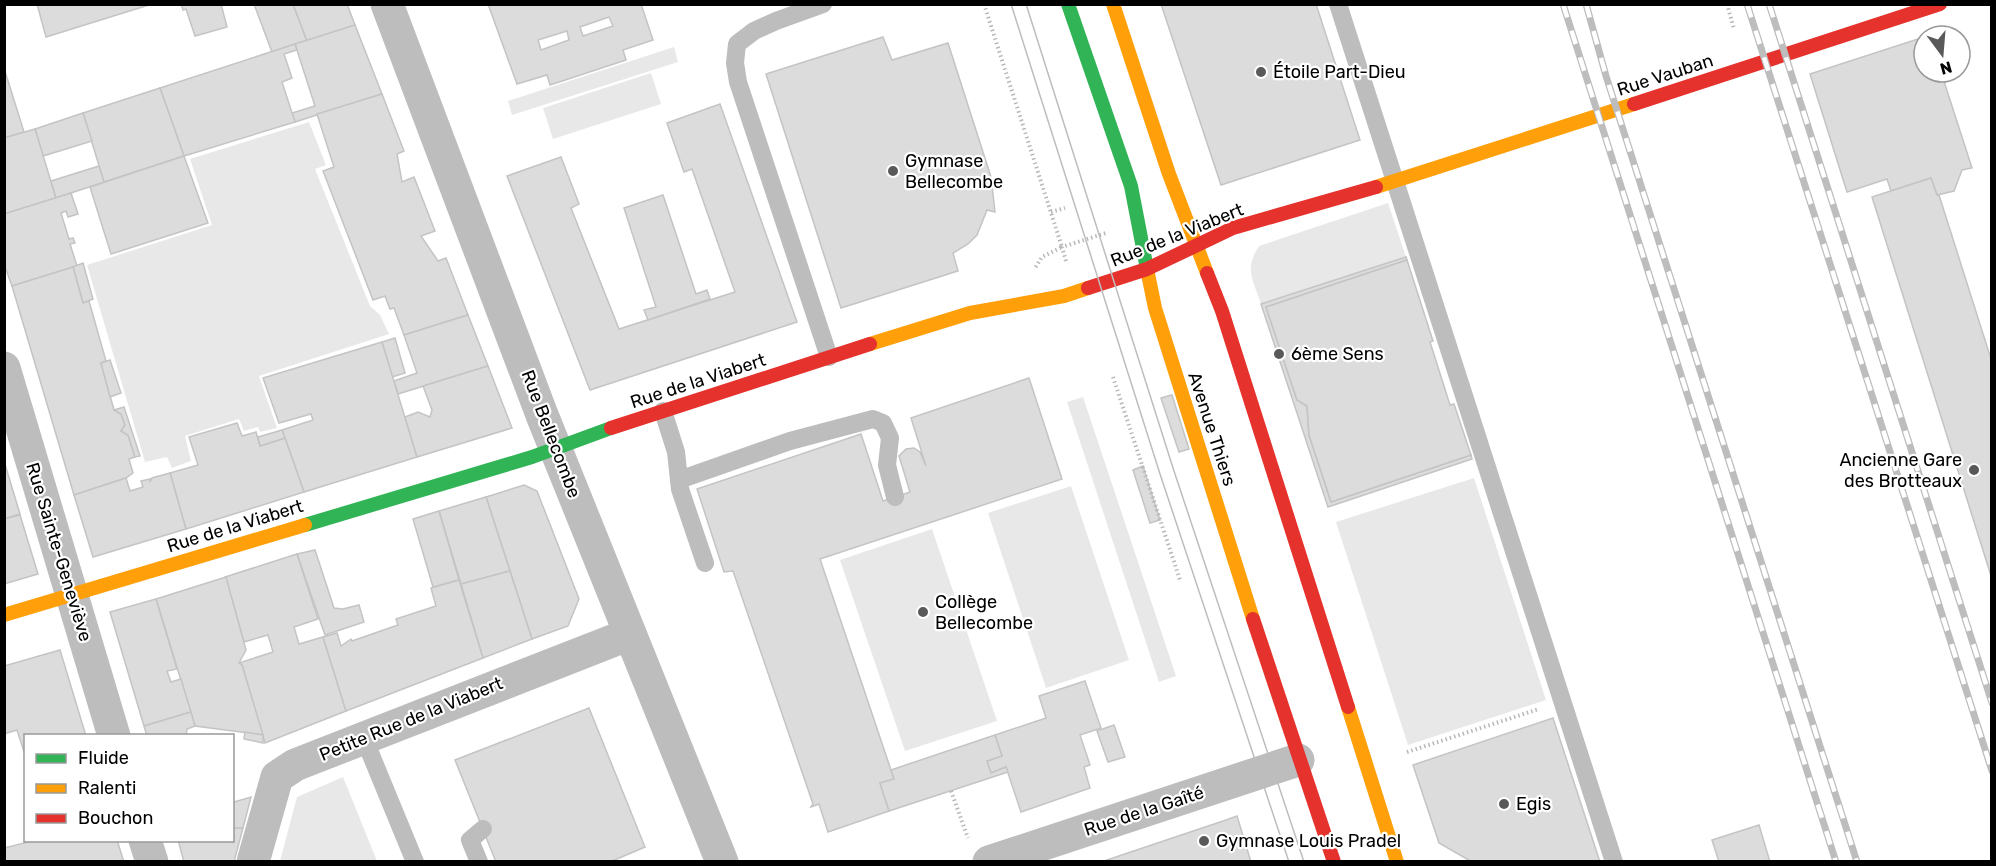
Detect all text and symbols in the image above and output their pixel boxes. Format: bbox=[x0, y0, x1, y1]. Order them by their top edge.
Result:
north arrow bbox=[1912, 24, 1972, 84]
street label: Rue Vauban bbox=[1614, 49, 1716, 101]
text: N bbox=[1938, 57, 1954, 79]
place label: Étoile Part-Dieu bbox=[1273, 61, 1406, 83]
marker: Étoile Part-Dieu bbox=[1254, 65, 1268, 79]
place label: Gymnase Bellecombe bbox=[905, 150, 1003, 193]
marker: Gymnase Bellecombe bbox=[886, 164, 900, 178]
street label: Rue de la Viabert bbox=[1107, 198, 1247, 272]
place label: 6ème Sens bbox=[1291, 343, 1384, 365]
marker: 6ème Sens bbox=[1272, 347, 1286, 361]
street label: Rue de la Viabert bbox=[627, 349, 769, 413]
street label: Rue Bellecombe bbox=[517, 367, 585, 501]
street label: Avenue Thiers bbox=[1183, 369, 1241, 489]
place label: Ancienne Gare des Brotteaux bbox=[1839, 449, 1962, 492]
street label: Rue Sainte-Geneviève bbox=[21, 460, 97, 644]
marker: Ancienne Gare des Brotteaux bbox=[1967, 463, 1981, 477]
street label: Rue de la Viabert bbox=[164, 495, 306, 557]
place label: Collège Bellecombe bbox=[935, 591, 1033, 634]
marker: Collège Bellecombe bbox=[916, 605, 930, 619]
street label: Petite Rue de la Viabert bbox=[316, 672, 506, 766]
legend bbox=[24, 734, 234, 842]
text: Fluide bbox=[78, 747, 129, 769]
text: Ralenti bbox=[78, 777, 136, 799]
street label: Rue de la Gaîté bbox=[1081, 781, 1207, 841]
place label: Egis bbox=[1516, 793, 1551, 815]
marker: Egis bbox=[1497, 797, 1511, 811]
text: Bouchon bbox=[78, 807, 153, 829]
place label: Gymnase Louis Pradel bbox=[1216, 830, 1401, 852]
marker: Gymnase Louis Pradel bbox=[1197, 834, 1211, 848]

